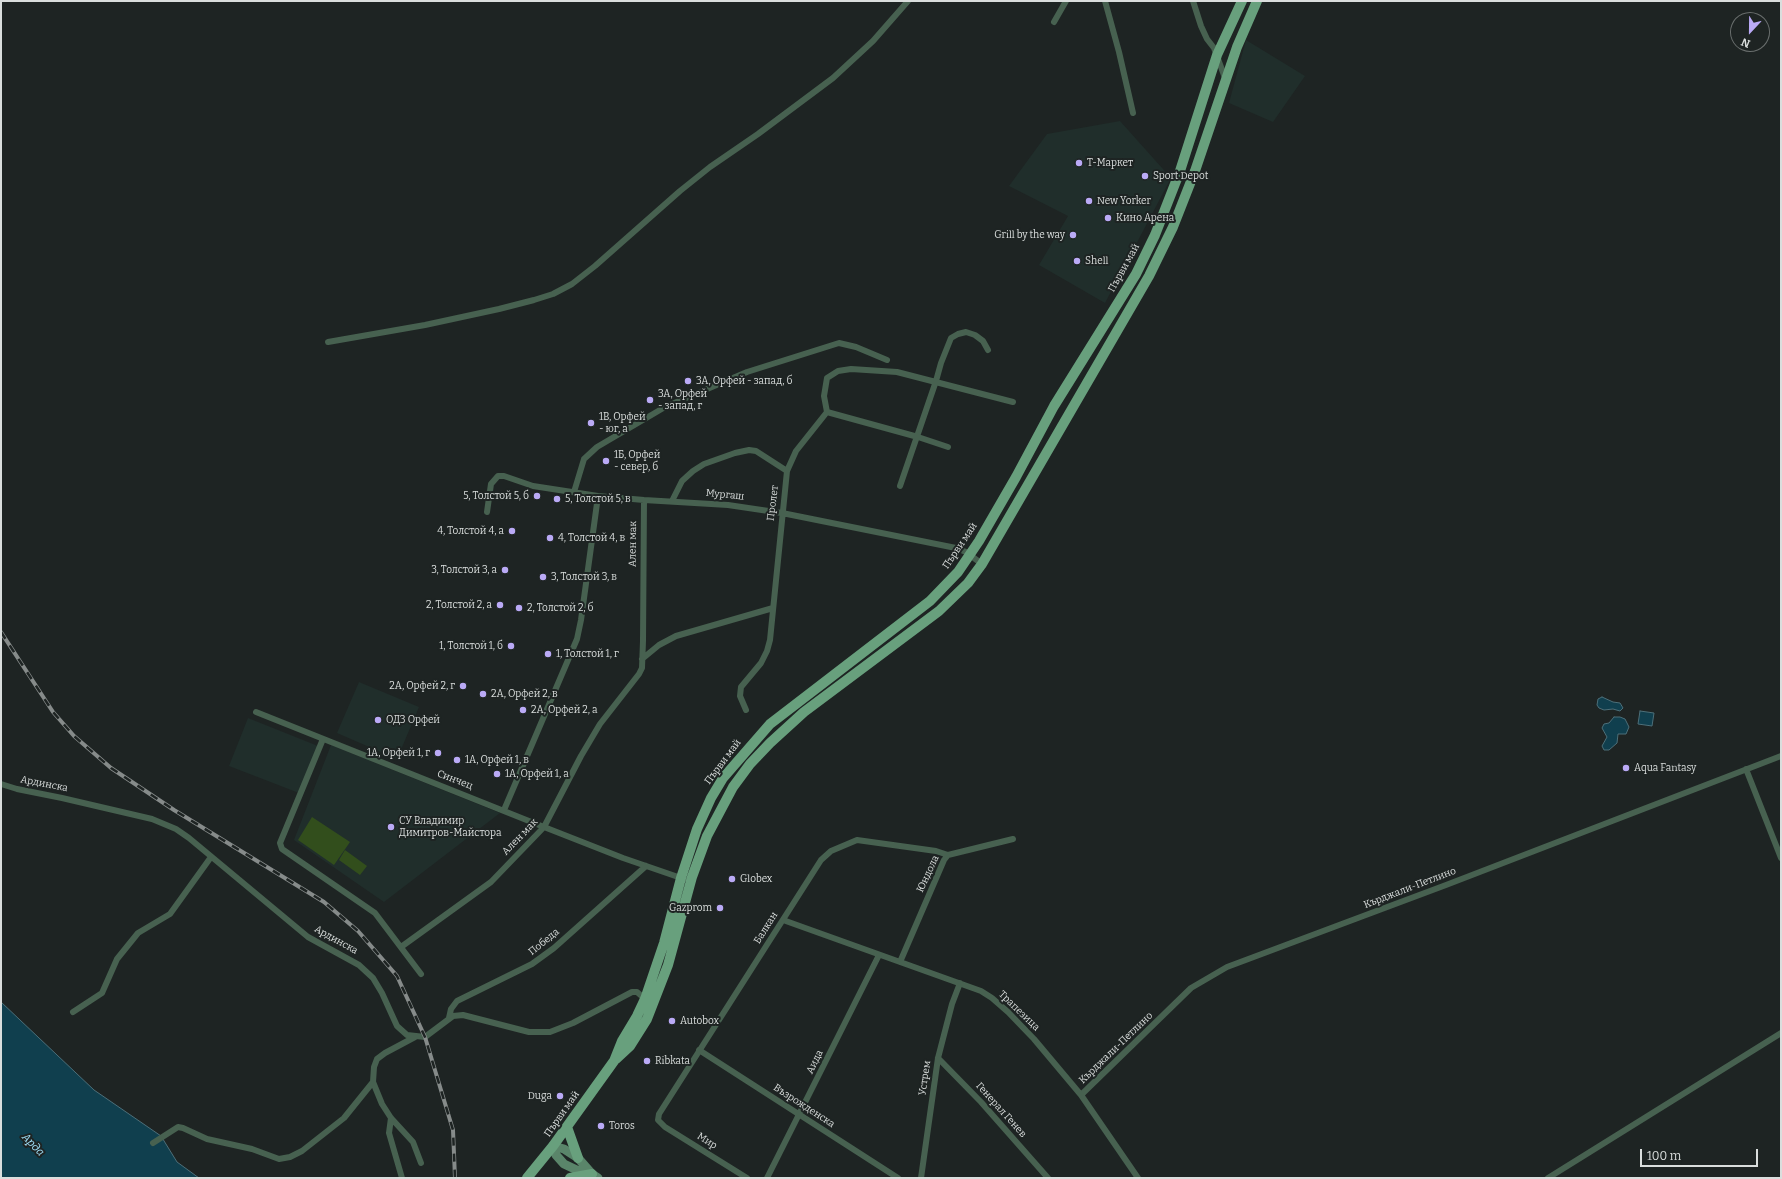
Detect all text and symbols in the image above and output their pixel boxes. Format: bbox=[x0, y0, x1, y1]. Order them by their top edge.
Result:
north arrow bbox=[1730, 12, 1770, 52]
text: N bbox=[1739, 35, 1752, 50]
place label: Т-Маркет bbox=[1087, 157, 1133, 169]
marker: Т-Маркет bbox=[1074, 158, 1084, 168]
place label: Sport Depot bbox=[1153, 170, 1208, 182]
marker: Sport Depot bbox=[1140, 171, 1150, 181]
place label: New Yorker bbox=[1097, 195, 1151, 207]
marker: New Yorker bbox=[1084, 196, 1094, 206]
place label: Кино Арена bbox=[1116, 212, 1174, 224]
marker: Кино Арена bbox=[1103, 213, 1113, 223]
place label: Grill by the way bbox=[994, 229, 1065, 241]
marker: Grill by the way bbox=[1068, 230, 1078, 240]
street label: Първи май bbox=[1106, 242, 1142, 294]
place label: Shell bbox=[1085, 255, 1108, 267]
marker: Shell bbox=[1072, 256, 1082, 266]
place label: 3А, Орфей - запад, б bbox=[696, 375, 792, 387]
marker: 3А, Орфей - запад, б bbox=[683, 376, 693, 386]
place label: 3А, Орфей - запад, г bbox=[658, 388, 707, 412]
marker: 3А, Орфей - запад, г bbox=[645, 395, 655, 405]
place label: 1В, Орфей - юг, а bbox=[599, 411, 646, 434]
marker: 1В, Орфей - юг, а bbox=[586, 418, 596, 428]
place label: 1Б, Орфей - север, б bbox=[614, 449, 660, 472]
marker: 1Б, Орфей - север, б bbox=[601, 456, 611, 466]
street label: Пролет bbox=[765, 484, 781, 522]
street label: Мургаш bbox=[705, 487, 745, 503]
place label: 5, Толстой 5, б bbox=[463, 490, 529, 502]
marker: 5, Толстой 5, б bbox=[532, 491, 542, 501]
place label: 5, Толстой 5, в bbox=[565, 493, 631, 505]
marker: 5, Толстой 5, в bbox=[552, 494, 562, 504]
street label: Ален мак bbox=[627, 521, 639, 567]
street label: Първи май bbox=[940, 521, 980, 571]
place label: 4, Толстой 4, а bbox=[437, 525, 504, 537]
marker: 4, Толстой 4, а bbox=[507, 526, 517, 536]
place label: 4, Толстой 4, в bbox=[558, 532, 625, 544]
marker: 4, Толстой 4, в bbox=[545, 533, 555, 543]
place label: 3, Толстой 3, а bbox=[431, 564, 497, 576]
marker: 3, Толстой 3, а bbox=[500, 565, 510, 575]
place label: 3, Толстой 3, в bbox=[551, 571, 617, 583]
marker: 3, Толстой 3, в bbox=[538, 572, 548, 582]
place label: 2, Толстой 2, а bbox=[426, 599, 492, 611]
marker: 2, Толстой 2, а bbox=[495, 600, 505, 610]
place label: 2, Толстой 2, б bbox=[527, 602, 593, 614]
marker: 2, Толстой 2, б bbox=[514, 603, 524, 613]
place label: 1, Толстой 1, б bbox=[439, 640, 503, 652]
marker: 1, Толстой 1, б bbox=[506, 641, 516, 651]
place label: 1, Толстой 1, г bbox=[556, 648, 619, 660]
marker: 1, Толстой 1, г bbox=[543, 649, 553, 659]
place label: 2А, Орфей 2, г bbox=[389, 680, 455, 692]
marker: 2А, Орфей 2, г bbox=[458, 681, 468, 691]
place label: 2А, Орфей 2, в bbox=[491, 688, 558, 700]
marker: 2А, Орфей 2, в bbox=[478, 689, 488, 699]
place label: 2А, Орфей 2, а bbox=[531, 704, 597, 716]
marker: 2А, Орфей 2, а bbox=[518, 705, 528, 715]
place label: ОДЗ Орфей bbox=[386, 714, 440, 726]
marker: ОДЗ Орфей bbox=[373, 715, 383, 725]
street label: Първи май bbox=[702, 737, 744, 787]
place label: 1А, Орфей 1, г bbox=[367, 747, 430, 759]
marker: 1А, Орфей 1, г bbox=[433, 748, 443, 758]
place label: 1А, Орфей 1, в bbox=[465, 754, 529, 766]
marker: 1А, Орфей 1, в bbox=[452, 755, 462, 765]
place label: Aqua Fantasy bbox=[1634, 762, 1696, 774]
marker: Aqua Fantasy bbox=[1621, 763, 1631, 773]
street label: Синчец bbox=[435, 768, 475, 792]
place label: 1А, Орфей 1, а bbox=[505, 768, 569, 780]
marker: 1А, Орфей 1, а bbox=[492, 769, 502, 779]
street label: Ардинска bbox=[19, 774, 69, 794]
place label: СУ Владимир Димитров-Майстора bbox=[399, 815, 501, 838]
street label: Ален мак bbox=[500, 816, 540, 858]
marker: СУ Владимир Димитров-Майстора bbox=[386, 822, 396, 832]
street label: Юндола bbox=[914, 854, 942, 894]
street label: Кърджали-Петлино bbox=[1362, 865, 1458, 911]
place label: Globex bbox=[740, 873, 772, 885]
marker: Globex bbox=[727, 874, 737, 884]
place label: Gazprom bbox=[669, 902, 712, 914]
marker: Gazprom bbox=[715, 903, 725, 913]
street label: Балкан bbox=[752, 910, 780, 946]
street label: Ардинска bbox=[312, 923, 360, 957]
street label: Победа bbox=[526, 926, 562, 958]
street label: Трапезица bbox=[996, 988, 1042, 1034]
street label: Кърджали-Петлино bbox=[1077, 1010, 1155, 1086]
place label: Autobox bbox=[680, 1015, 719, 1027]
marker: Autobox bbox=[667, 1016, 677, 1026]
street label: Аида bbox=[804, 1048, 826, 1076]
place label: Ribkata bbox=[655, 1055, 690, 1067]
marker: Ribkata bbox=[642, 1056, 652, 1066]
street label: Устрем bbox=[917, 1060, 933, 1096]
street label: Генерал Генев bbox=[973, 1080, 1029, 1140]
street label: Възрожденска bbox=[771, 1082, 837, 1130]
street label: Първи май bbox=[542, 1089, 582, 1139]
place label: Duga bbox=[528, 1090, 552, 1102]
marker: Duga bbox=[555, 1091, 565, 1101]
place label: Toros bbox=[609, 1120, 635, 1132]
marker: Toros bbox=[596, 1121, 606, 1131]
street label: Мир bbox=[695, 1130, 719, 1152]
water label: Арда bbox=[19, 1131, 47, 1159]
scale bar bbox=[1642, 1141, 1760, 1167]
text: 100 m bbox=[1647, 1149, 1681, 1163]

